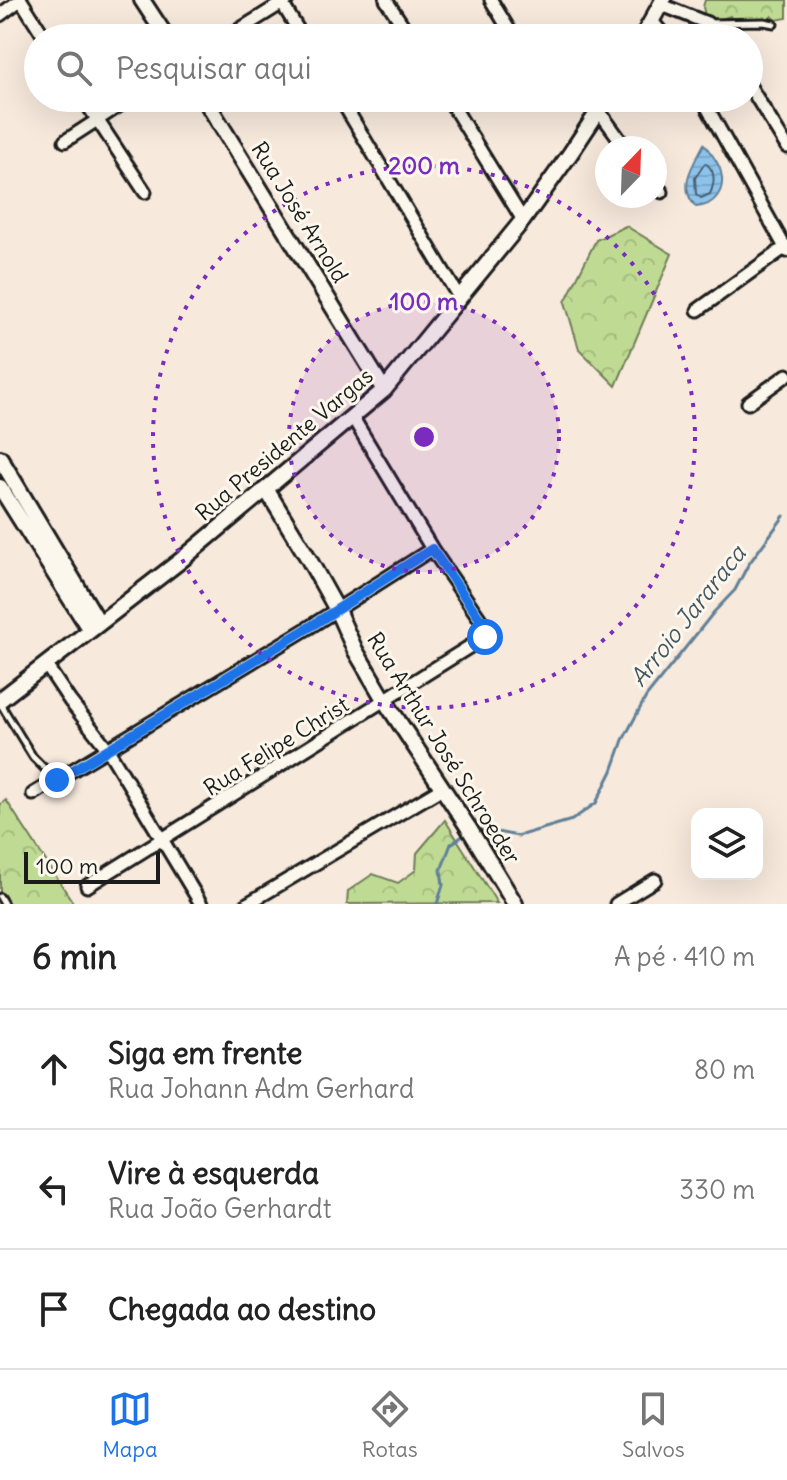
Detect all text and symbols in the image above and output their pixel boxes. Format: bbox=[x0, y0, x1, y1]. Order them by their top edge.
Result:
search box bbox=[24, 24, 763, 112]
icon: search bbox=[52, 46, 96, 90]
text: Pesquisar aqui bbox=[116, 49, 312, 87]
street label: Rua José Arnold bbox=[245, 136, 355, 288]
north arrow bbox=[595, 136, 667, 208]
text: 200 m bbox=[388, 150, 460, 180]
text: 100 m bbox=[390, 286, 458, 316]
street label: Rua Presidente Vargas bbox=[189, 362, 379, 526]
centre of rings bbox=[410, 423, 438, 451]
water label: Arroio Jararaca bbox=[623, 538, 752, 692]
route start bbox=[467, 619, 503, 655]
street label: Rua Arthur José Schroeder bbox=[361, 627, 527, 869]
street label: Rua Felipe Christ bbox=[198, 690, 354, 802]
route end bbox=[39, 762, 75, 798]
map controls bbox=[691, 808, 763, 880]
button: layers bbox=[691, 808, 763, 880]
scale bar bbox=[24, 848, 160, 884]
text: 100 m bbox=[36, 852, 98, 880]
text: 6 min bbox=[32, 935, 117, 978]
text: A pé · 410 m bbox=[614, 940, 755, 973]
text: Siga em frente bbox=[108, 1034, 302, 1072]
icon: ahead bbox=[32, 1047, 76, 1091]
text: 80 m bbox=[694, 1053, 755, 1086]
text: Rua Johann Adm Gerhard bbox=[108, 1072, 414, 1105]
text: Vire à esquerda bbox=[108, 1154, 319, 1192]
icon: left bbox=[32, 1167, 76, 1211]
text: 330 m bbox=[679, 1173, 755, 1206]
text: Rua João Gerhardt bbox=[108, 1192, 331, 1225]
icon: arrive bbox=[32, 1287, 76, 1331]
text: Chegada ao destino bbox=[108, 1290, 376, 1328]
tab: Mapa bbox=[102, 1387, 158, 1463]
tab: Rotas bbox=[362, 1387, 418, 1463]
tab: Salvos bbox=[622, 1387, 685, 1463]

